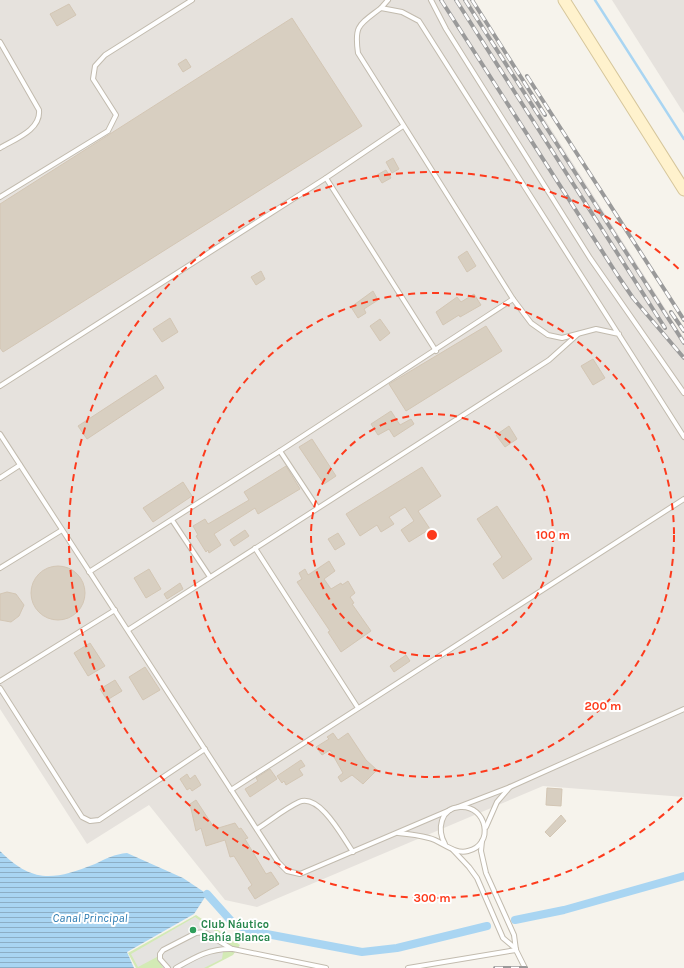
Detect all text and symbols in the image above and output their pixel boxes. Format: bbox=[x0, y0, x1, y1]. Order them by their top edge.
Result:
centre of rings bbox=[425, 528, 439, 542]
text: 100 m bbox=[536, 528, 570, 542]
text: 200 m bbox=[585, 699, 621, 713]
text: 300 m bbox=[413, 891, 451, 905]
water label: Canal Principal bbox=[53, 911, 127, 925]
place label: Club Náutico Bahía Blanca bbox=[201, 918, 270, 944]
marker: Club Náutico Bahía Blanca bbox=[188, 925, 198, 935]

